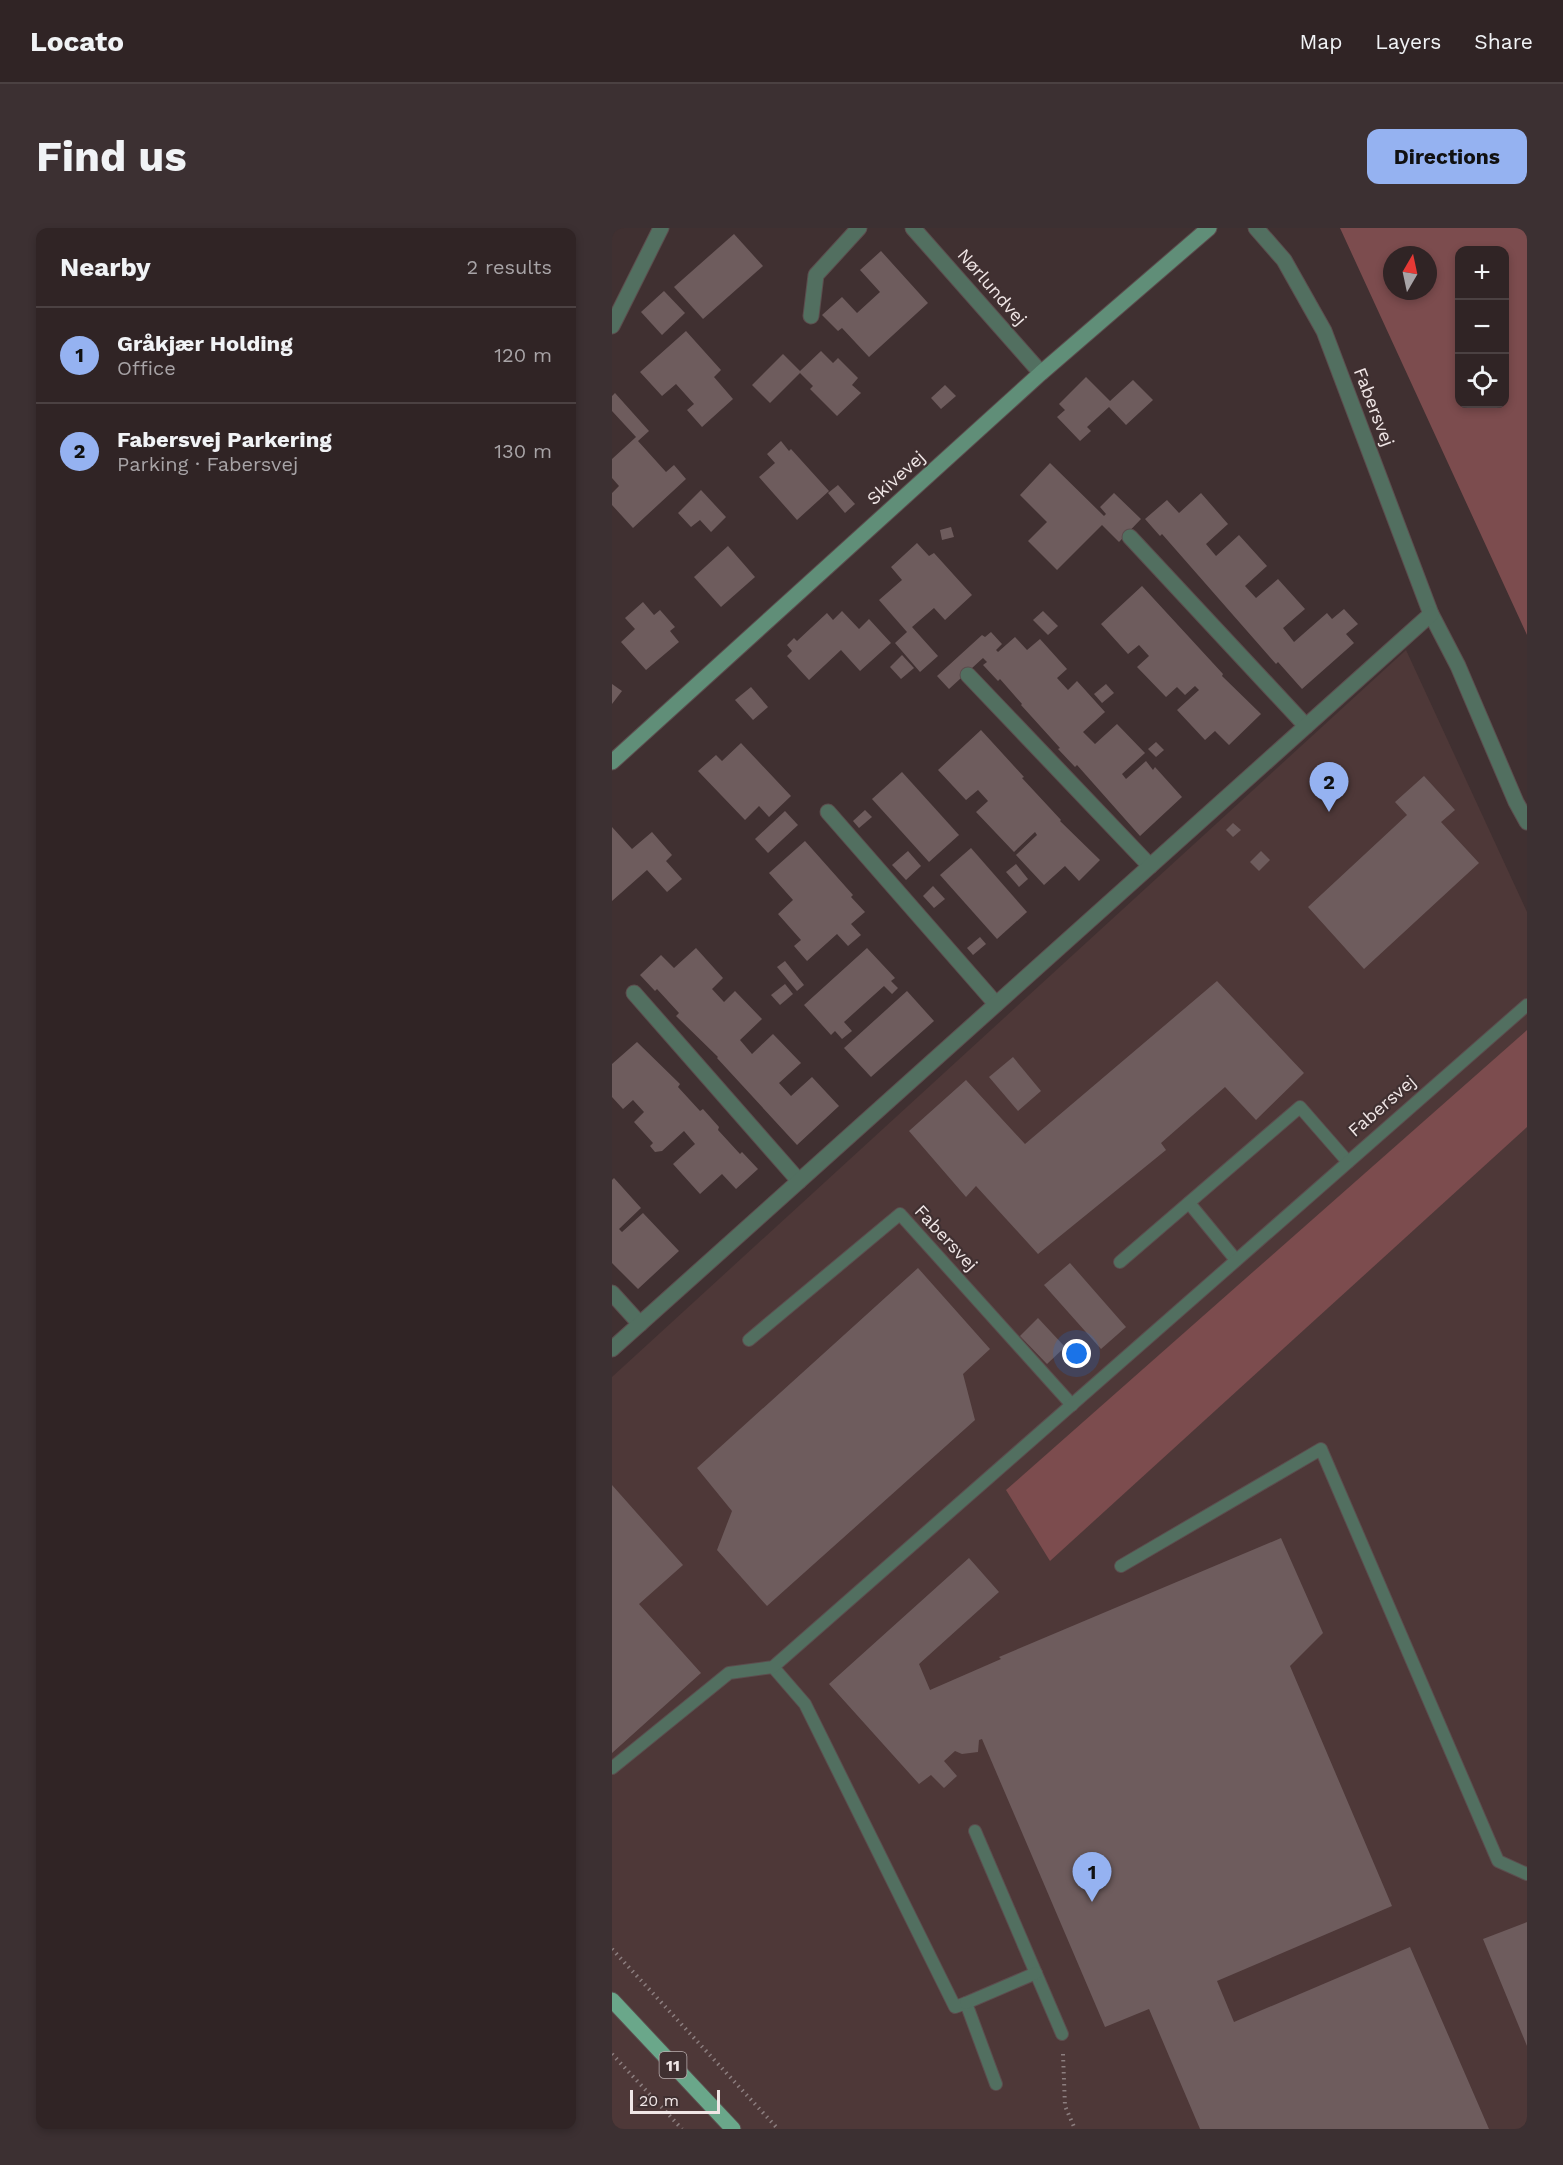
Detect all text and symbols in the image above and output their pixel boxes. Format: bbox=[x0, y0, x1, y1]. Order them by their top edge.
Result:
text: Locato bbox=[30, 25, 124, 58]
text: Map bbox=[1299, 29, 1342, 54]
text: Layers bbox=[1375, 29, 1441, 54]
text: Share bbox=[1474, 29, 1533, 54]
button: Directions bbox=[1367, 129, 1527, 184]
text: Find us bbox=[36, 132, 187, 181]
street label: Nørlundvej bbox=[953, 244, 1031, 329]
north arrow bbox=[1383, 246, 1437, 300]
map controls bbox=[1455, 246, 1509, 408]
button: + bbox=[1455, 246, 1509, 300]
text: Nearby bbox=[60, 252, 151, 282]
text: 2 results bbox=[467, 255, 552, 279]
button: − bbox=[1455, 300, 1509, 354]
text: Gråkjær Holding bbox=[117, 331, 293, 356]
text: 1 bbox=[75, 343, 84, 367]
text: 120 m bbox=[494, 343, 552, 367]
button: locate bbox=[1455, 354, 1509, 408]
text: Office bbox=[117, 356, 176, 380]
street label: Fabersvej bbox=[1350, 364, 1399, 449]
text: Fabersvej Parkering bbox=[117, 427, 332, 452]
text: 2 bbox=[74, 439, 85, 463]
text: 130 m bbox=[494, 439, 552, 463]
street label: Skivevej bbox=[862, 446, 929, 509]
text: Parking · Fabersvej bbox=[117, 452, 298, 476]
pin: 2 bbox=[1310, 762, 1348, 812]
street label: Fabersvej bbox=[1344, 1071, 1420, 1141]
street label: Fabersvej bbox=[910, 1200, 982, 1275]
your location bbox=[1062, 1339, 1091, 1368]
pin: 1 bbox=[1072, 1852, 1112, 1902]
road number: 11 bbox=[660, 2052, 686, 2078]
scale bar bbox=[630, 2087, 720, 2114]
text: 20 m bbox=[639, 2091, 679, 2110]

